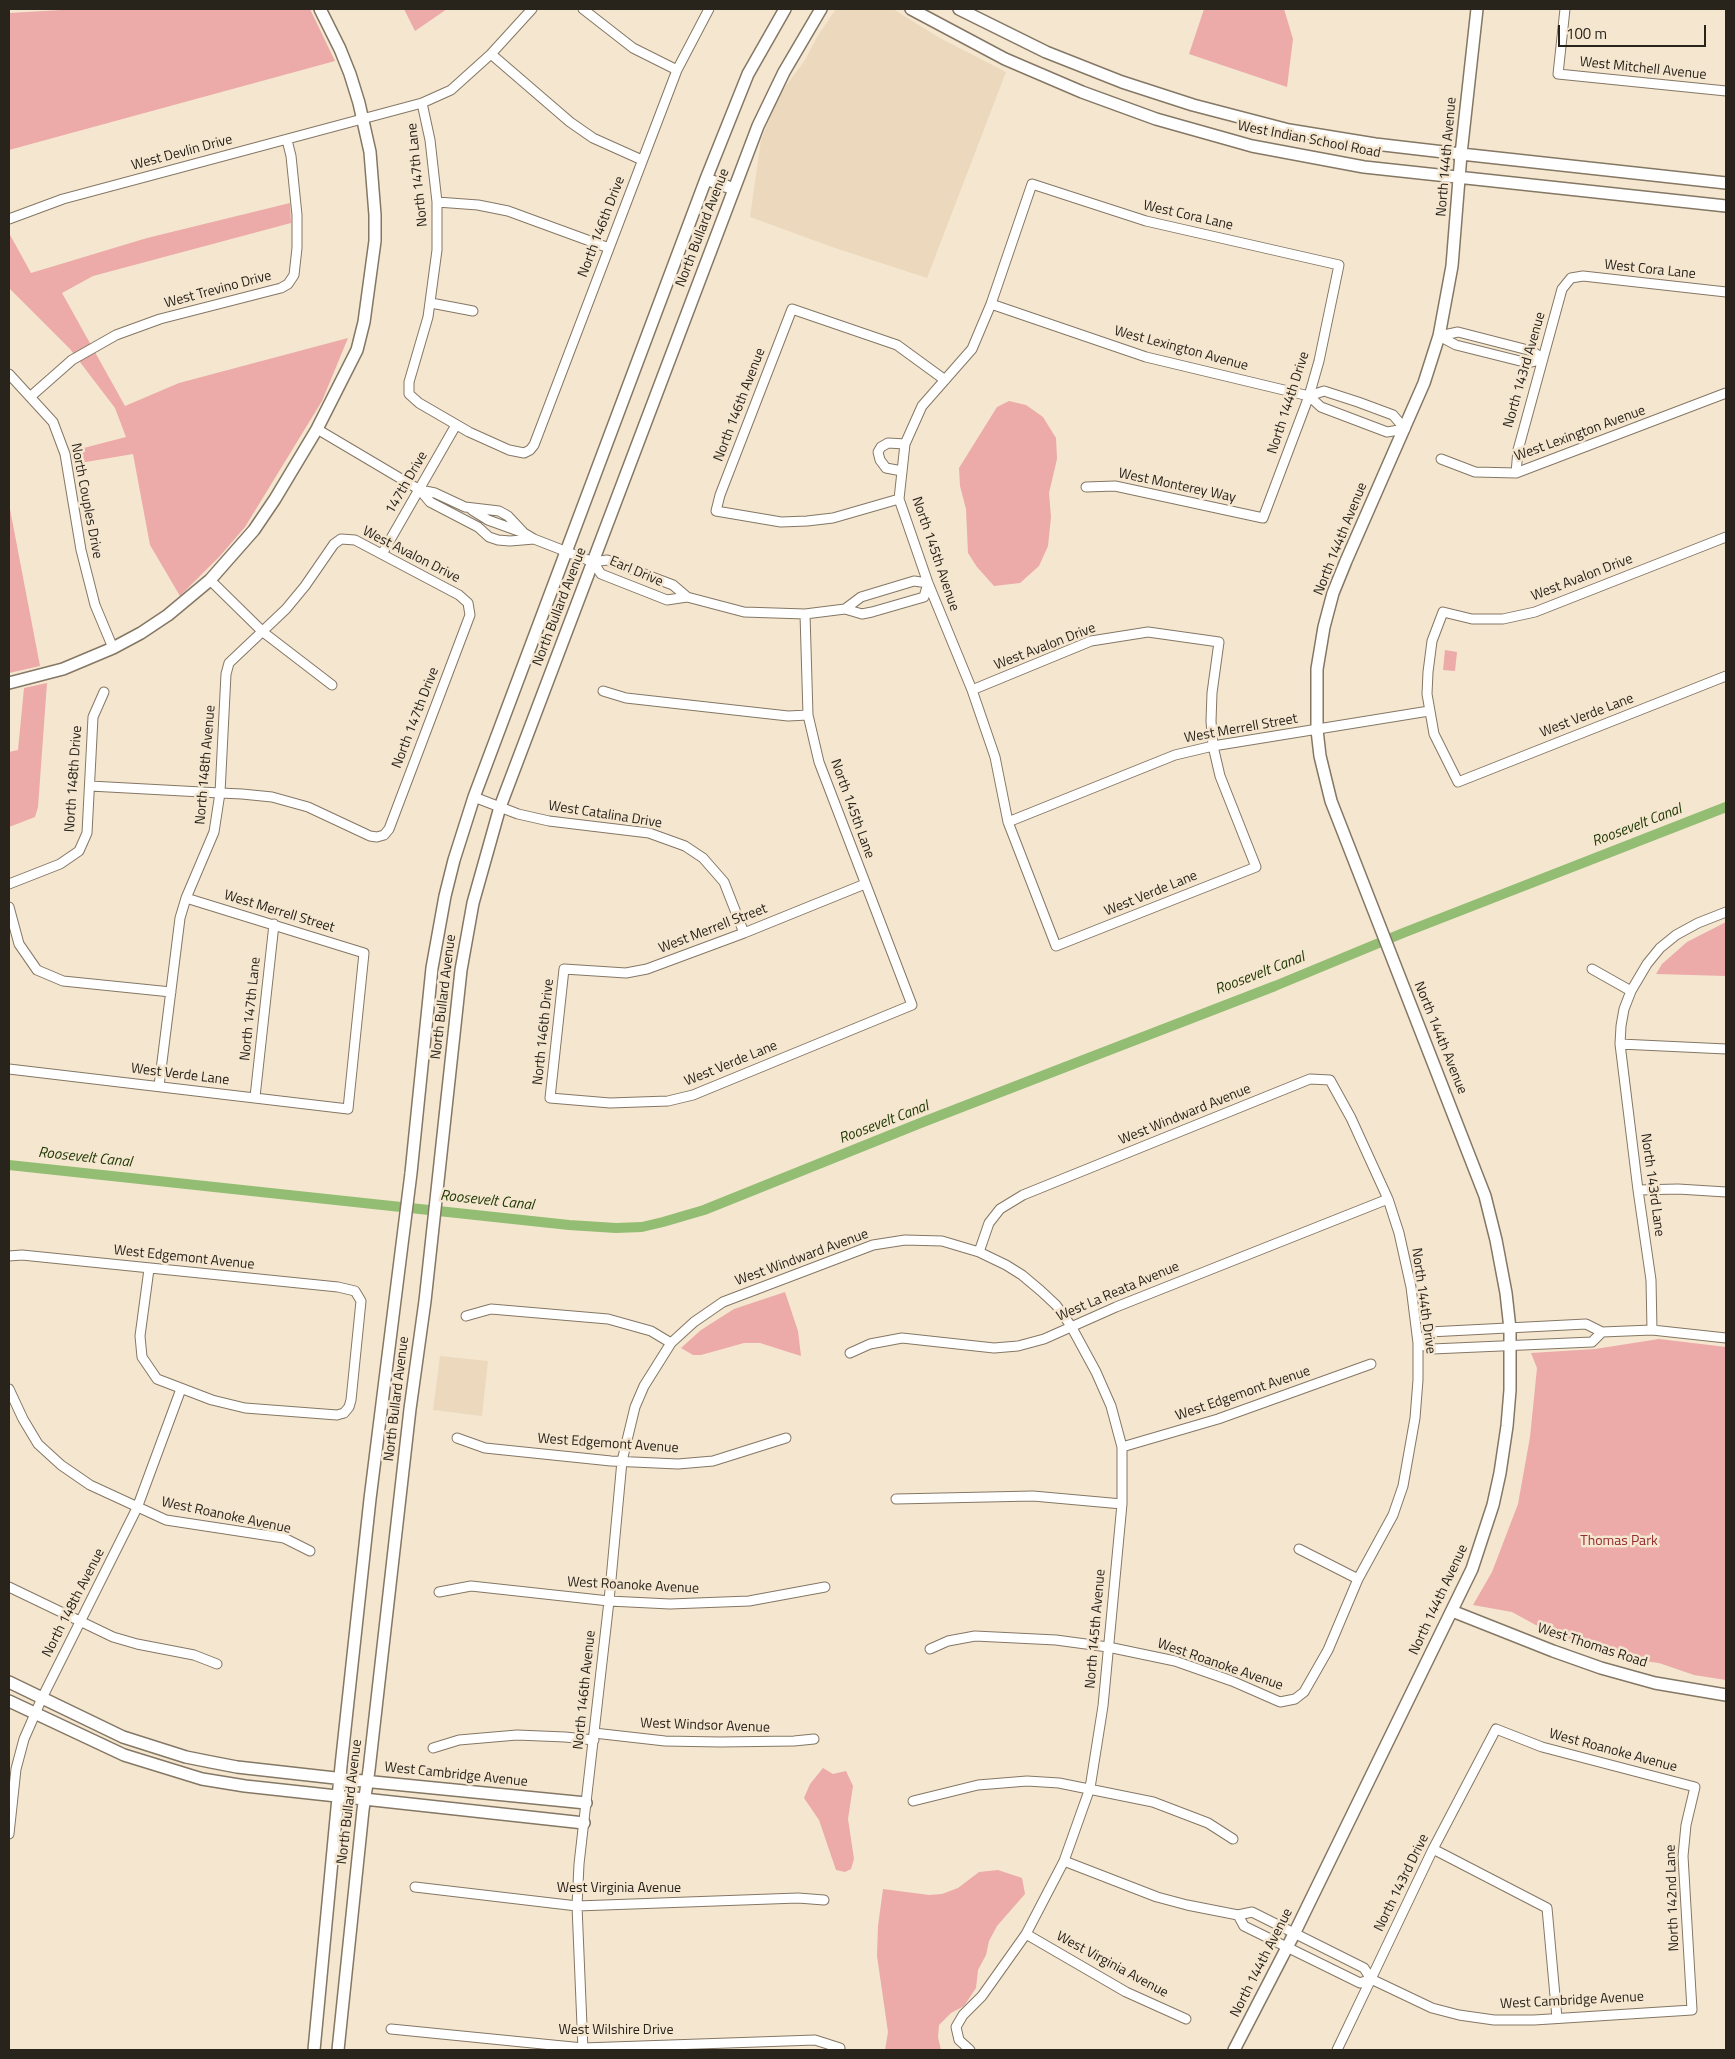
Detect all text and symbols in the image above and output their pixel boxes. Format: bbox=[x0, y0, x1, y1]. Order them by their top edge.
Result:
scale bar bbox=[1560, 15, 1708, 47]
text: 100 m bbox=[1566, 22, 1607, 45]
street label: West Mitchell Avenue bbox=[1579, 54, 1707, 84]
street label: North 144th Avenue bbox=[1433, 97, 1461, 217]
street label: West Indian School Road bbox=[1236, 118, 1382, 162]
street label: North 147th Lane bbox=[404, 122, 432, 228]
street label: West Devlin Drive bbox=[130, 131, 234, 175]
street label: North Bullard Avenue bbox=[673, 166, 733, 290]
street label: North 146th Drive bbox=[575, 174, 629, 280]
street label: West Cora Lane bbox=[1141, 197, 1235, 235]
street label: West Cora Lane bbox=[1603, 257, 1697, 283]
street label: West Trevino Drive bbox=[163, 268, 273, 312]
street label: North 143rd Avenue bbox=[1500, 310, 1550, 430]
street label: West Lexington Avenue bbox=[1112, 323, 1250, 375]
street label: North 146th Avenue bbox=[711, 346, 769, 464]
street label: North 144th Drive bbox=[1265, 350, 1313, 456]
street label: West Lexington Avenue bbox=[1512, 402, 1648, 466]
street label: North Couples Drive bbox=[67, 442, 105, 560]
street label: 147th Drive bbox=[382, 449, 432, 517]
street label: West Monterey Way bbox=[1117, 465, 1237, 507]
street label: North 144th Avenue bbox=[1311, 480, 1371, 598]
street label: North 145th Avenue bbox=[908, 495, 962, 613]
street label: West Avalon Drive bbox=[359, 523, 463, 587]
street label: North Bullard Avenue bbox=[530, 545, 590, 669]
street label: West Avalon Drive bbox=[1529, 551, 1635, 605]
street label: Earl Drive bbox=[607, 553, 665, 591]
street label: West Avalon Drive bbox=[992, 620, 1098, 674]
street label: North 147th Drive bbox=[389, 665, 443, 771]
street label: West Verde Lane bbox=[1538, 690, 1636, 742]
street label: North 148th Avenue bbox=[192, 705, 220, 825]
street label: West Merrell Street bbox=[1183, 711, 1299, 747]
street label: North 148th Drive bbox=[62, 725, 86, 833]
street label: North 145th Lane bbox=[826, 757, 878, 861]
street label: West Catalina Drive bbox=[547, 798, 663, 832]
water label: Roosevelt Canal bbox=[1590, 801, 1684, 851]
street label: West Verde Lane bbox=[1102, 868, 1200, 920]
street label: West Merrell Street bbox=[222, 887, 336, 937]
street label: West Merrell Street bbox=[656, 901, 770, 957]
street label: North Bullard Avenue bbox=[428, 934, 460, 1060]
water label: Roosevelt Canal bbox=[1213, 949, 1307, 999]
street label: North 147th Lane bbox=[237, 956, 265, 1062]
street label: North 146th Drive bbox=[530, 978, 558, 1086]
street label: North 144th Avenue bbox=[1410, 979, 1470, 1097]
street label: West Verde Lane bbox=[682, 1038, 780, 1090]
street label: West Verde Lane bbox=[130, 1061, 230, 1089]
street label: West Windward Avenue bbox=[1117, 1081, 1253, 1149]
water label: Roosevelt Canal bbox=[837, 1098, 931, 1148]
street label: North 143rd Lane bbox=[1636, 1132, 1668, 1238]
water label: Roosevelt Canal bbox=[37, 1144, 133, 1172]
water label: Roosevelt Canal bbox=[439, 1187, 535, 1215]
street label: West Windward Avenue bbox=[733, 1226, 871, 1290]
street label: West Edgemont Avenue bbox=[113, 1242, 255, 1274]
street label: North 144th Drive bbox=[1407, 1247, 1439, 1355]
street label: West La Reata Avenue bbox=[1054, 1259, 1182, 1325]
street label: North Bullard Avenue bbox=[381, 1336, 413, 1462]
street label: West Edgemont Avenue bbox=[1173, 1363, 1313, 1425]
street label: West Edgemont Avenue bbox=[537, 1431, 679, 1457]
street label: West Roanoke Avenue bbox=[160, 1494, 292, 1538]
park label: Thomas Park bbox=[1580, 1534, 1658, 1550]
street label: North 144th Avenue bbox=[1406, 1542, 1472, 1658]
street label: North 148th Avenue bbox=[39, 1546, 109, 1660]
street label: North 145th Avenue bbox=[1082, 1569, 1110, 1689]
street label: West Roanoke Avenue bbox=[567, 1574, 699, 1598]
street label: West Thomas Road bbox=[1535, 1620, 1649, 1672]
street label: North 146th Avenue bbox=[570, 1629, 600, 1751]
street label: West Roanoke Avenue bbox=[1155, 1636, 1285, 1694]
street label: West Windsor Avenue bbox=[640, 1715, 770, 1737]
street label: West Roanoke Avenue bbox=[1547, 1726, 1679, 1776]
street label: North Bullard Avenue bbox=[334, 1739, 366, 1865]
street label: West Cambridge Avenue bbox=[384, 1759, 528, 1791]
street label: North 143rd Drive bbox=[1371, 1831, 1433, 1935]
street label: North 142nd Lane bbox=[1663, 1844, 1683, 1952]
street label: West Virginia Avenue bbox=[557, 1881, 681, 1897]
street label: North 144th Avenue bbox=[1227, 1906, 1297, 2020]
street label: West Virginia Avenue bbox=[1053, 1928, 1171, 2002]
street label: West Cambridge Avenue bbox=[1500, 1989, 1644, 2013]
street label: West Wilshire Drive bbox=[559, 2023, 673, 2039]

